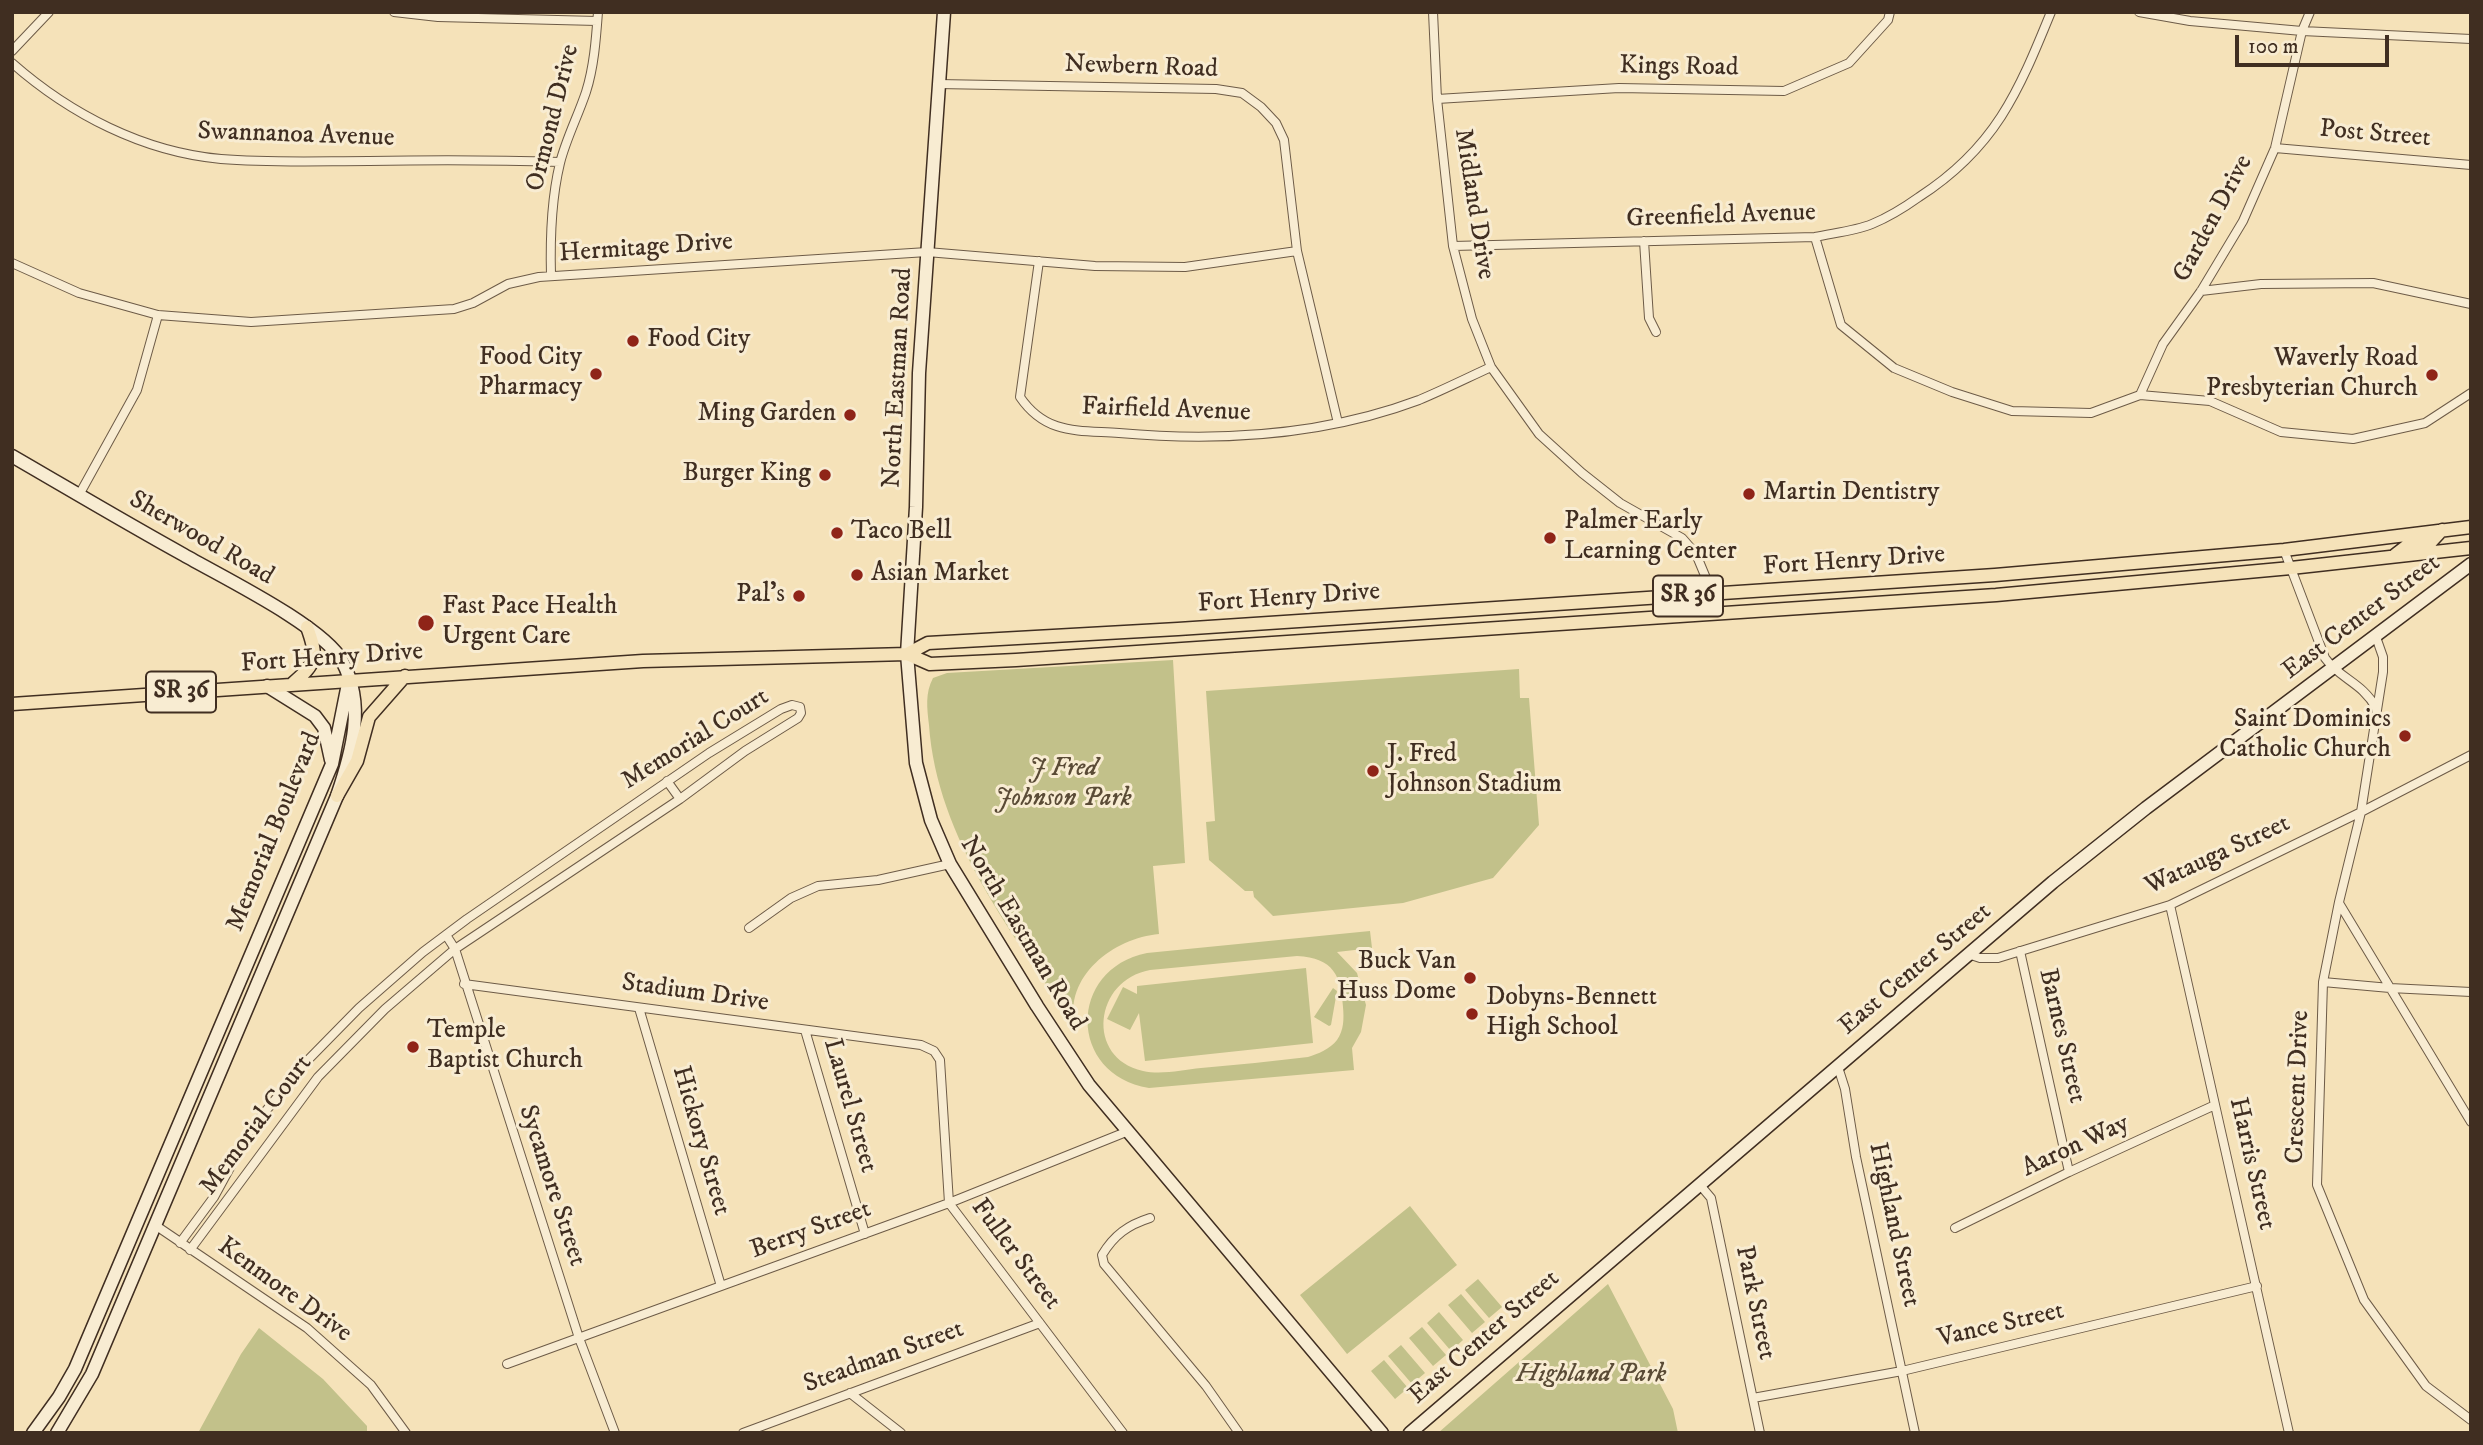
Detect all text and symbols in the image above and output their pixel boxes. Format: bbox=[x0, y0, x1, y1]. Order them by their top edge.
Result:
scale bar bbox=[2238, 21, 2392, 65]
text: 100 m bbox=[2248, 34, 2299, 60]
street label: Ormond Drive bbox=[521, 41, 587, 195]
street label: Newbern Road bbox=[1064, 50, 1218, 86]
street label: Kings Road bbox=[1619, 51, 1739, 85]
street label: Post Street bbox=[2318, 115, 2432, 155]
street label: Swannanoa Avenue bbox=[197, 117, 395, 155]
street label: Midland Drive bbox=[1446, 126, 1500, 282]
street label: Garden Drive bbox=[2167, 150, 2261, 288]
street label: Greenfield Avenue bbox=[1626, 198, 1816, 236]
street label: Hermitage Drive bbox=[558, 227, 734, 271]
street label: North Eastman Road bbox=[878, 267, 920, 489]
place label: Food City bbox=[647, 325, 750, 357]
marker: Food City bbox=[625, 333, 641, 349]
place label: Food City Pharmacy bbox=[478, 343, 582, 404]
place label: Waverly Road Presbyterian Church bbox=[2206, 344, 2418, 406]
marker: Food City Pharmacy bbox=[588, 366, 604, 382]
marker: Waverly Road Presbyterian Church bbox=[2424, 367, 2440, 383]
street label: Fairfield Avenue bbox=[1081, 392, 1251, 430]
place label: Ming Garden bbox=[698, 399, 836, 431]
marker: Ming Garden bbox=[842, 407, 858, 423]
place label: Burger King bbox=[682, 459, 811, 491]
marker: Burger King bbox=[817, 467, 833, 483]
place label: Martin Dentistry bbox=[1763, 478, 1939, 510]
street label: Sherwood Road bbox=[123, 485, 279, 593]
marker: Martin Dentistry bbox=[1741, 486, 1757, 502]
place label: Palmer Early Learning Center bbox=[1564, 507, 1737, 568]
place label: Taco Bell bbox=[851, 517, 952, 549]
marker: Taco Bell bbox=[829, 525, 845, 541]
marker: Palmer Early Learning Center bbox=[1542, 530, 1558, 546]
street label: Fort Henry Drive bbox=[1762, 540, 1946, 584]
street label: East Center Street bbox=[2277, 549, 2447, 687]
place label: Asian Market bbox=[871, 559, 1009, 591]
marker: Asian Market bbox=[849, 567, 865, 583]
road number: SR 36 bbox=[1653, 576, 1723, 616]
street label: Fort Henry Drive bbox=[1197, 577, 1381, 621]
place label: Pal's bbox=[736, 580, 785, 612]
marker: Pal's bbox=[791, 588, 807, 604]
place label: Fast Pace Health Urgent Care bbox=[442, 592, 617, 654]
marker: Fast Pace Health Urgent Care bbox=[416, 613, 436, 633]
street label: Fort Henry Drive bbox=[240, 637, 424, 681]
road number: SR 36 bbox=[146, 672, 216, 712]
street label: Memorial Court bbox=[617, 682, 775, 798]
place label: Saint Dominics Catholic Church bbox=[2219, 705, 2391, 766]
street label: Memorial Boulevard bbox=[221, 728, 329, 936]
marker: Saint Dominics Catholic Church bbox=[2397, 728, 2413, 744]
place label: J. Fred Johnson Stadium bbox=[1387, 740, 1562, 802]
park label: J Fred Johnson Park bbox=[994, 754, 1132, 816]
marker: J. Fred Johnson Stadium bbox=[1365, 763, 1381, 779]
street label: Watauga Street bbox=[2141, 809, 2295, 903]
street label: North Eastman Road bbox=[952, 831, 1092, 1037]
street label: East Center Street bbox=[1833, 897, 1999, 1043]
place label: Buck Van Huss Dome bbox=[1337, 947, 1456, 1009]
street label: Barnes Street bbox=[2030, 966, 2092, 1106]
street label: Stadium Drive bbox=[619, 968, 771, 1020]
marker: Buck Van Huss Dome bbox=[1462, 970, 1478, 986]
place label: Dobyns-Bennett High School bbox=[1486, 983, 1657, 1044]
marker: Dobyns-Bennett High School bbox=[1464, 1006, 1480, 1022]
street label: Crescent Drive bbox=[2281, 1010, 2317, 1164]
place label: Temple Baptist Church bbox=[427, 1016, 583, 1078]
street label: Laurel Street bbox=[815, 1036, 883, 1176]
marker: Temple Baptist Church bbox=[405, 1039, 421, 1055]
street label: Memorial Court bbox=[194, 1050, 320, 1202]
street label: Hickory Street bbox=[664, 1063, 736, 1219]
street label: Harris Street bbox=[2221, 1095, 2281, 1233]
street label: Sycamore Street bbox=[510, 1102, 592, 1270]
street label: Aaron Way bbox=[2017, 1109, 2135, 1185]
street label: Highland Street bbox=[1860, 1140, 1926, 1310]
street label: Fuller Street bbox=[963, 1193, 1067, 1317]
street label: Berry Street bbox=[746, 1195, 876, 1267]
street label: Kenmore Drive bbox=[211, 1232, 357, 1350]
street label: Park Street bbox=[1727, 1243, 1781, 1363]
street label: East Center Street bbox=[1403, 1264, 1567, 1412]
street label: Vance Street bbox=[1935, 1296, 2067, 1356]
street label: Steadman Street bbox=[800, 1315, 968, 1401]
park label: Highland Park bbox=[1516, 1360, 1666, 1392]

